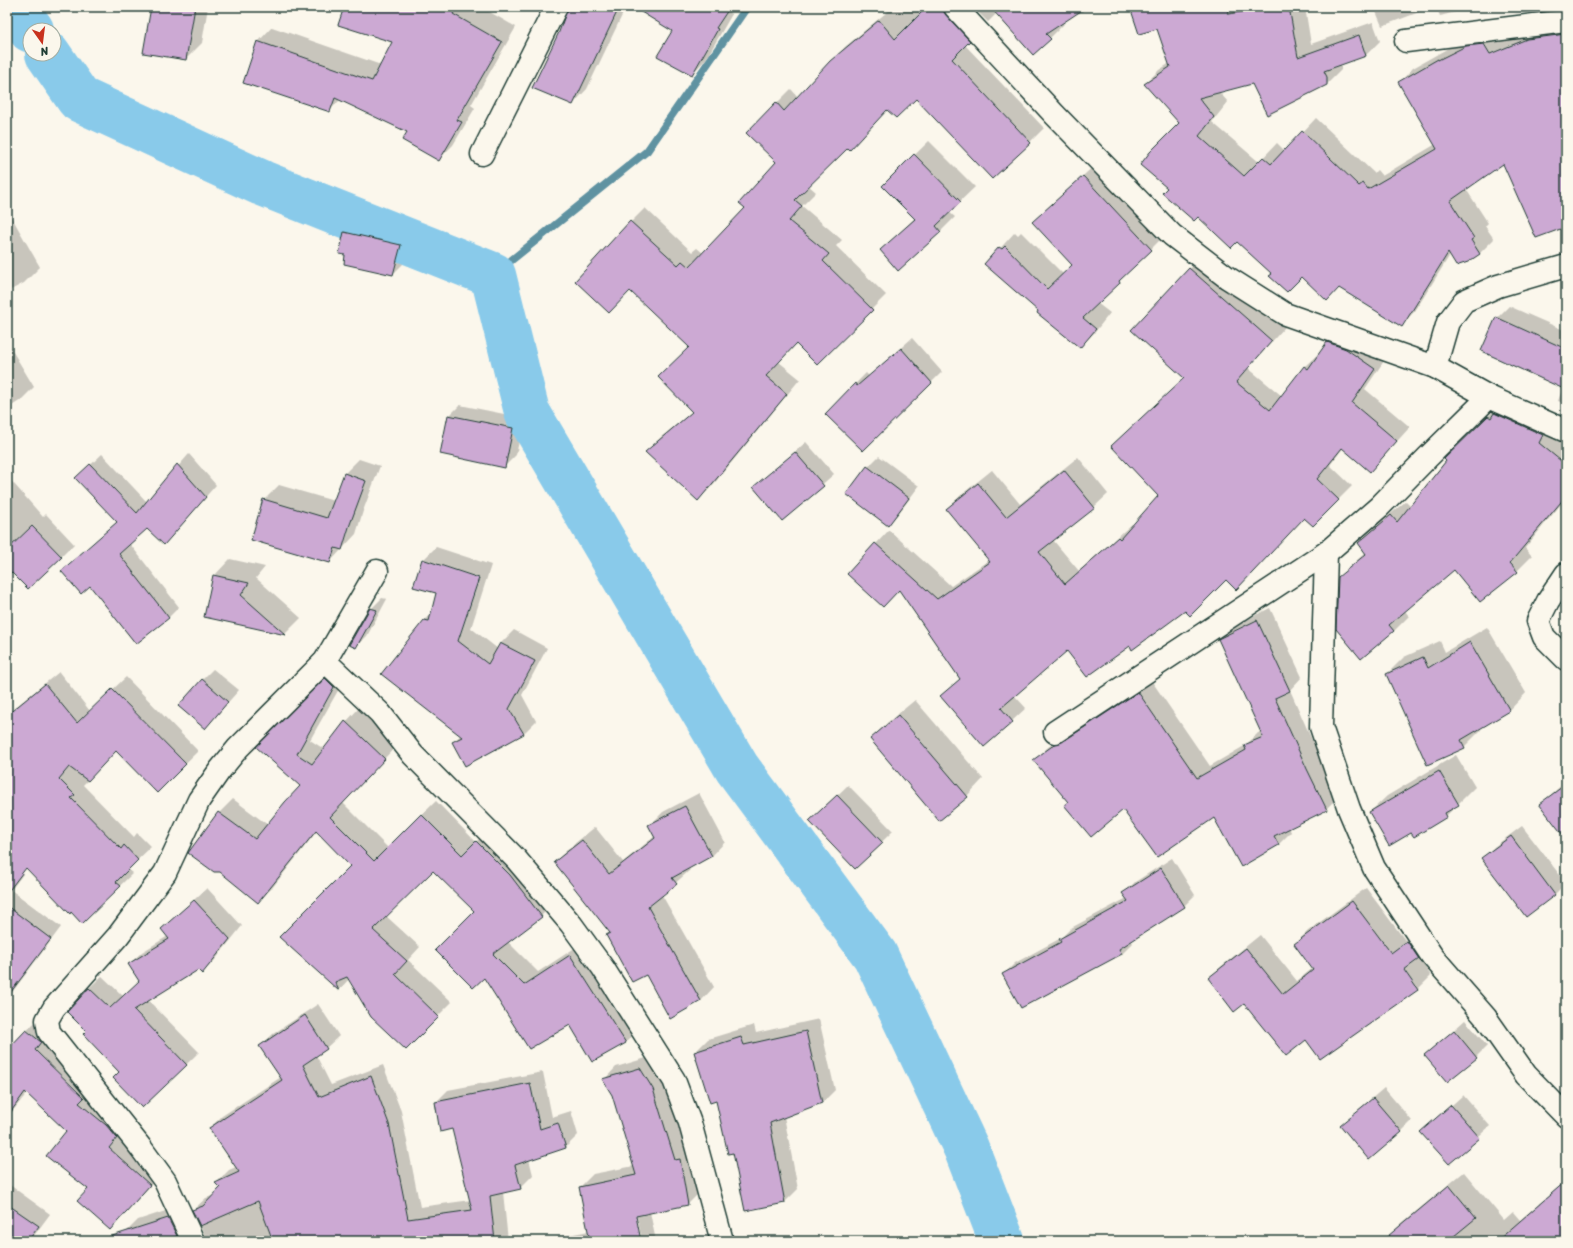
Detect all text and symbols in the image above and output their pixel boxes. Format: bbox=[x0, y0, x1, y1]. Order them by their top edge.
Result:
north arrow bbox=[22, 22, 62, 62]
text: N bbox=[38, 41, 51, 61]

